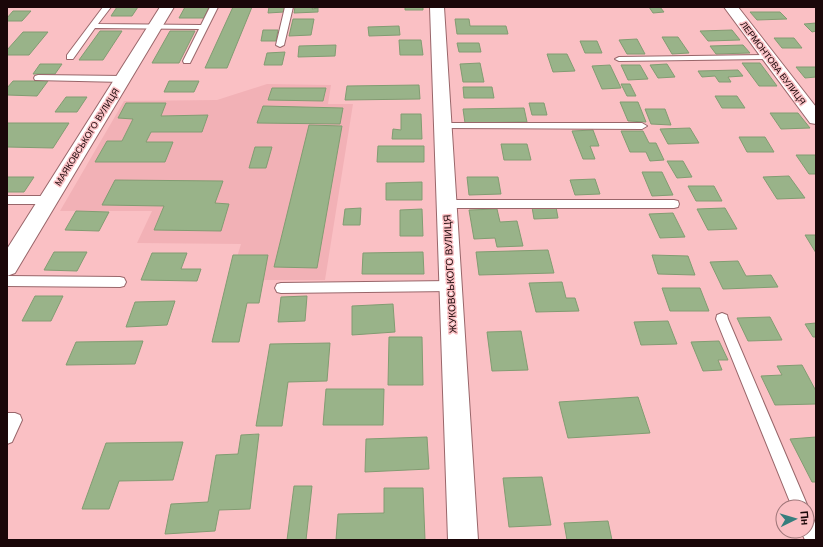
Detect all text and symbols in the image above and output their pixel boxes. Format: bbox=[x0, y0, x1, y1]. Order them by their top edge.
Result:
street label: ЛЕРМОНТОВА ВУЛИЦЯ bbox=[738, 19, 808, 107]
street label: МАЯКОВСЬКОГО ВУЛИЦЯ bbox=[52, 86, 122, 188]
street label: ЖУКОВСЬКОГО ВУЛИЦЯ bbox=[440, 214, 460, 334]
north arrow bbox=[775, 499, 815, 539]
text: Пн bbox=[797, 510, 813, 526]

